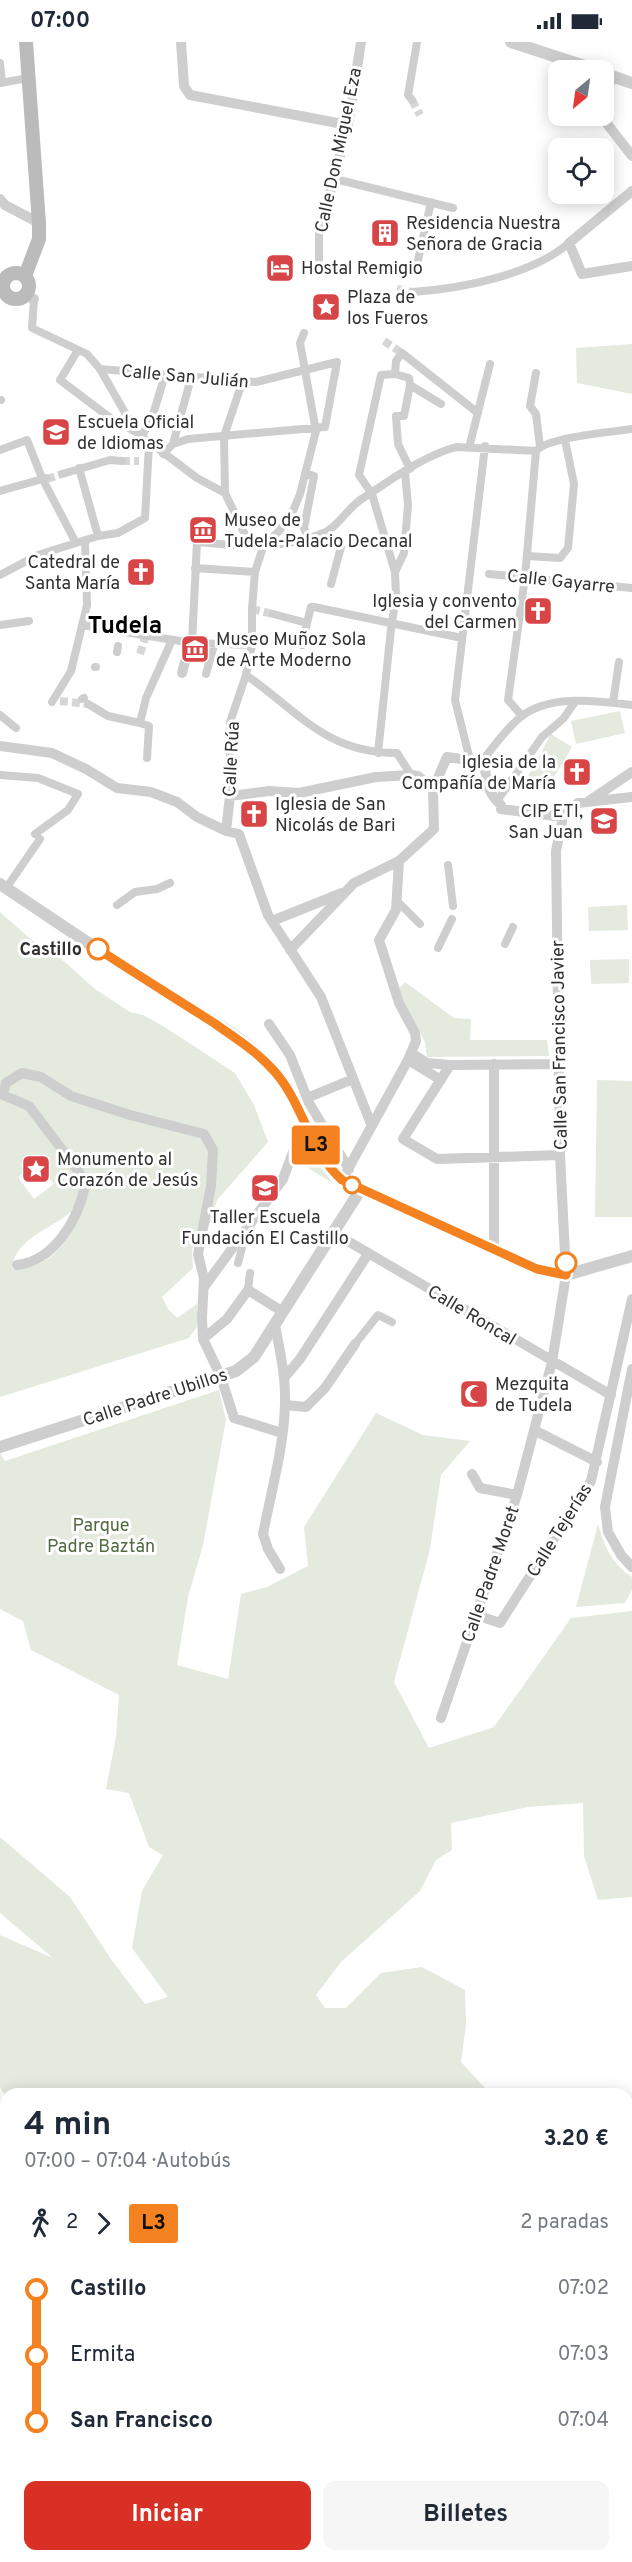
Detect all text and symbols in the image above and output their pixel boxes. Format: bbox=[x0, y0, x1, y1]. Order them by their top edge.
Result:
text: 07:00 bbox=[30, 8, 90, 35]
north arrow bbox=[548, 60, 614, 126]
map controls bbox=[548, 60, 614, 204]
street label: Calle Don Miguel Eza bbox=[311, 66, 368, 235]
button: locate bbox=[548, 138, 614, 204]
place label: Residencia Nuestra Señora de Gracia bbox=[406, 213, 560, 257]
building icon: Residencia Nuestra Señora de Gracia bbox=[369, 217, 401, 249]
hotel icon: Hostal Remigio bbox=[264, 252, 296, 284]
place label: Hostal Remigio bbox=[301, 258, 423, 281]
place label: Plaza de los Fueros bbox=[347, 287, 429, 331]
place icon: Plaza de los Fueros bbox=[310, 291, 342, 323]
street label: Calle San Julián bbox=[120, 360, 250, 395]
place label: Escuela Oficial de Idiomas bbox=[77, 412, 194, 456]
school or university icon: Escuela Oficial de Idiomas bbox=[40, 416, 72, 448]
place label: Museo de Tudela-Palacio Decanal bbox=[224, 510, 413, 554]
museum icon: Museo de Tudela-Palacio Decanal bbox=[187, 514, 219, 546]
place label: Catedral de Santa María bbox=[25, 552, 120, 596]
church icon: Catedral de Santa María bbox=[125, 556, 157, 588]
street label: Calle Gayarre bbox=[506, 565, 616, 600]
place label: Iglesia y convento del Carmen bbox=[372, 591, 517, 635]
church icon: Iglesia y convento del Carmen bbox=[522, 595, 554, 627]
district label: Tudela bbox=[88, 612, 162, 642]
place label: Museo Muñoz Sola de Arte Moderno bbox=[216, 629, 366, 673]
museum icon: Museo Muñoz Sola de Arte Moderno bbox=[179, 633, 211, 665]
street label: Calle Rúa bbox=[219, 721, 246, 798]
place label: Iglesia de la Compañía de María bbox=[402, 752, 556, 796]
church icon: Iglesia de la Compañía de María bbox=[561, 756, 593, 788]
place label: Iglesia de San Nicolás de Bari bbox=[275, 794, 396, 838]
church icon: Iglesia de San Nicolás de Bari bbox=[238, 798, 270, 830]
place label: CIP ETI, San Juan bbox=[508, 801, 583, 845]
school or university icon: CIP ETI, San Juan bbox=[588, 805, 620, 837]
marker: Castillo bbox=[87, 938, 109, 960]
place label: Castillo bbox=[19, 939, 82, 962]
street label: Calle San Francisco Javier bbox=[547, 940, 574, 1150]
line badge: L3 bbox=[289, 1126, 343, 1164]
text: L3 bbox=[304, 1132, 328, 1159]
place label: Monumento al Corazón de Jesús bbox=[57, 1149, 198, 1193]
place icon: Monumento al Corazón de Jesús bbox=[20, 1153, 52, 1185]
school or university icon: Taller Escuela Fundación El Castillo bbox=[249, 1172, 281, 1204]
unlabelled marker bbox=[343, 1176, 361, 1194]
place label: Taller Escuela Fundación El Castillo bbox=[181, 1207, 349, 1251]
unlabelled marker bbox=[555, 1252, 577, 1274]
street label: Calle Roncal bbox=[423, 1281, 520, 1352]
street label: Calle Padre Ubillos bbox=[80, 1364, 231, 1433]
place label: Mezquita de Tudela bbox=[495, 1374, 572, 1418]
mosque icon: Mezquita de Tudela bbox=[458, 1378, 490, 1410]
street label: Calle Tejerías bbox=[522, 1480, 598, 1582]
street label: Calle Padre Moret bbox=[457, 1503, 526, 1646]
park label: Parque Padre Baztán bbox=[47, 1515, 155, 1559]
text: 4 min bbox=[24, 2105, 111, 2147]
text: 3.20 € bbox=[544, 2126, 609, 2153]
text: 07:00 – 07:04 · Autobús bbox=[24, 2149, 231, 2175]
icon: walk bbox=[24, 2207, 57, 2240]
icon: forward bbox=[87, 2207, 120, 2240]
text: 2 bbox=[66, 2210, 78, 2236]
text: L3 bbox=[141, 2210, 166, 2237]
text: 2 paradas bbox=[520, 2210, 609, 2236]
text: Castillo bbox=[70, 2276, 147, 2303]
text: 07:02 bbox=[558, 2276, 609, 2302]
text: Ermita bbox=[70, 2342, 135, 2369]
text: 07:03 bbox=[558, 2342, 609, 2368]
text: San Francisco bbox=[70, 2408, 213, 2435]
text: 07:04 bbox=[557, 2408, 609, 2434]
button: Iniciar bbox=[24, 2481, 311, 2550]
button: Billetes bbox=[323, 2481, 609, 2550]

